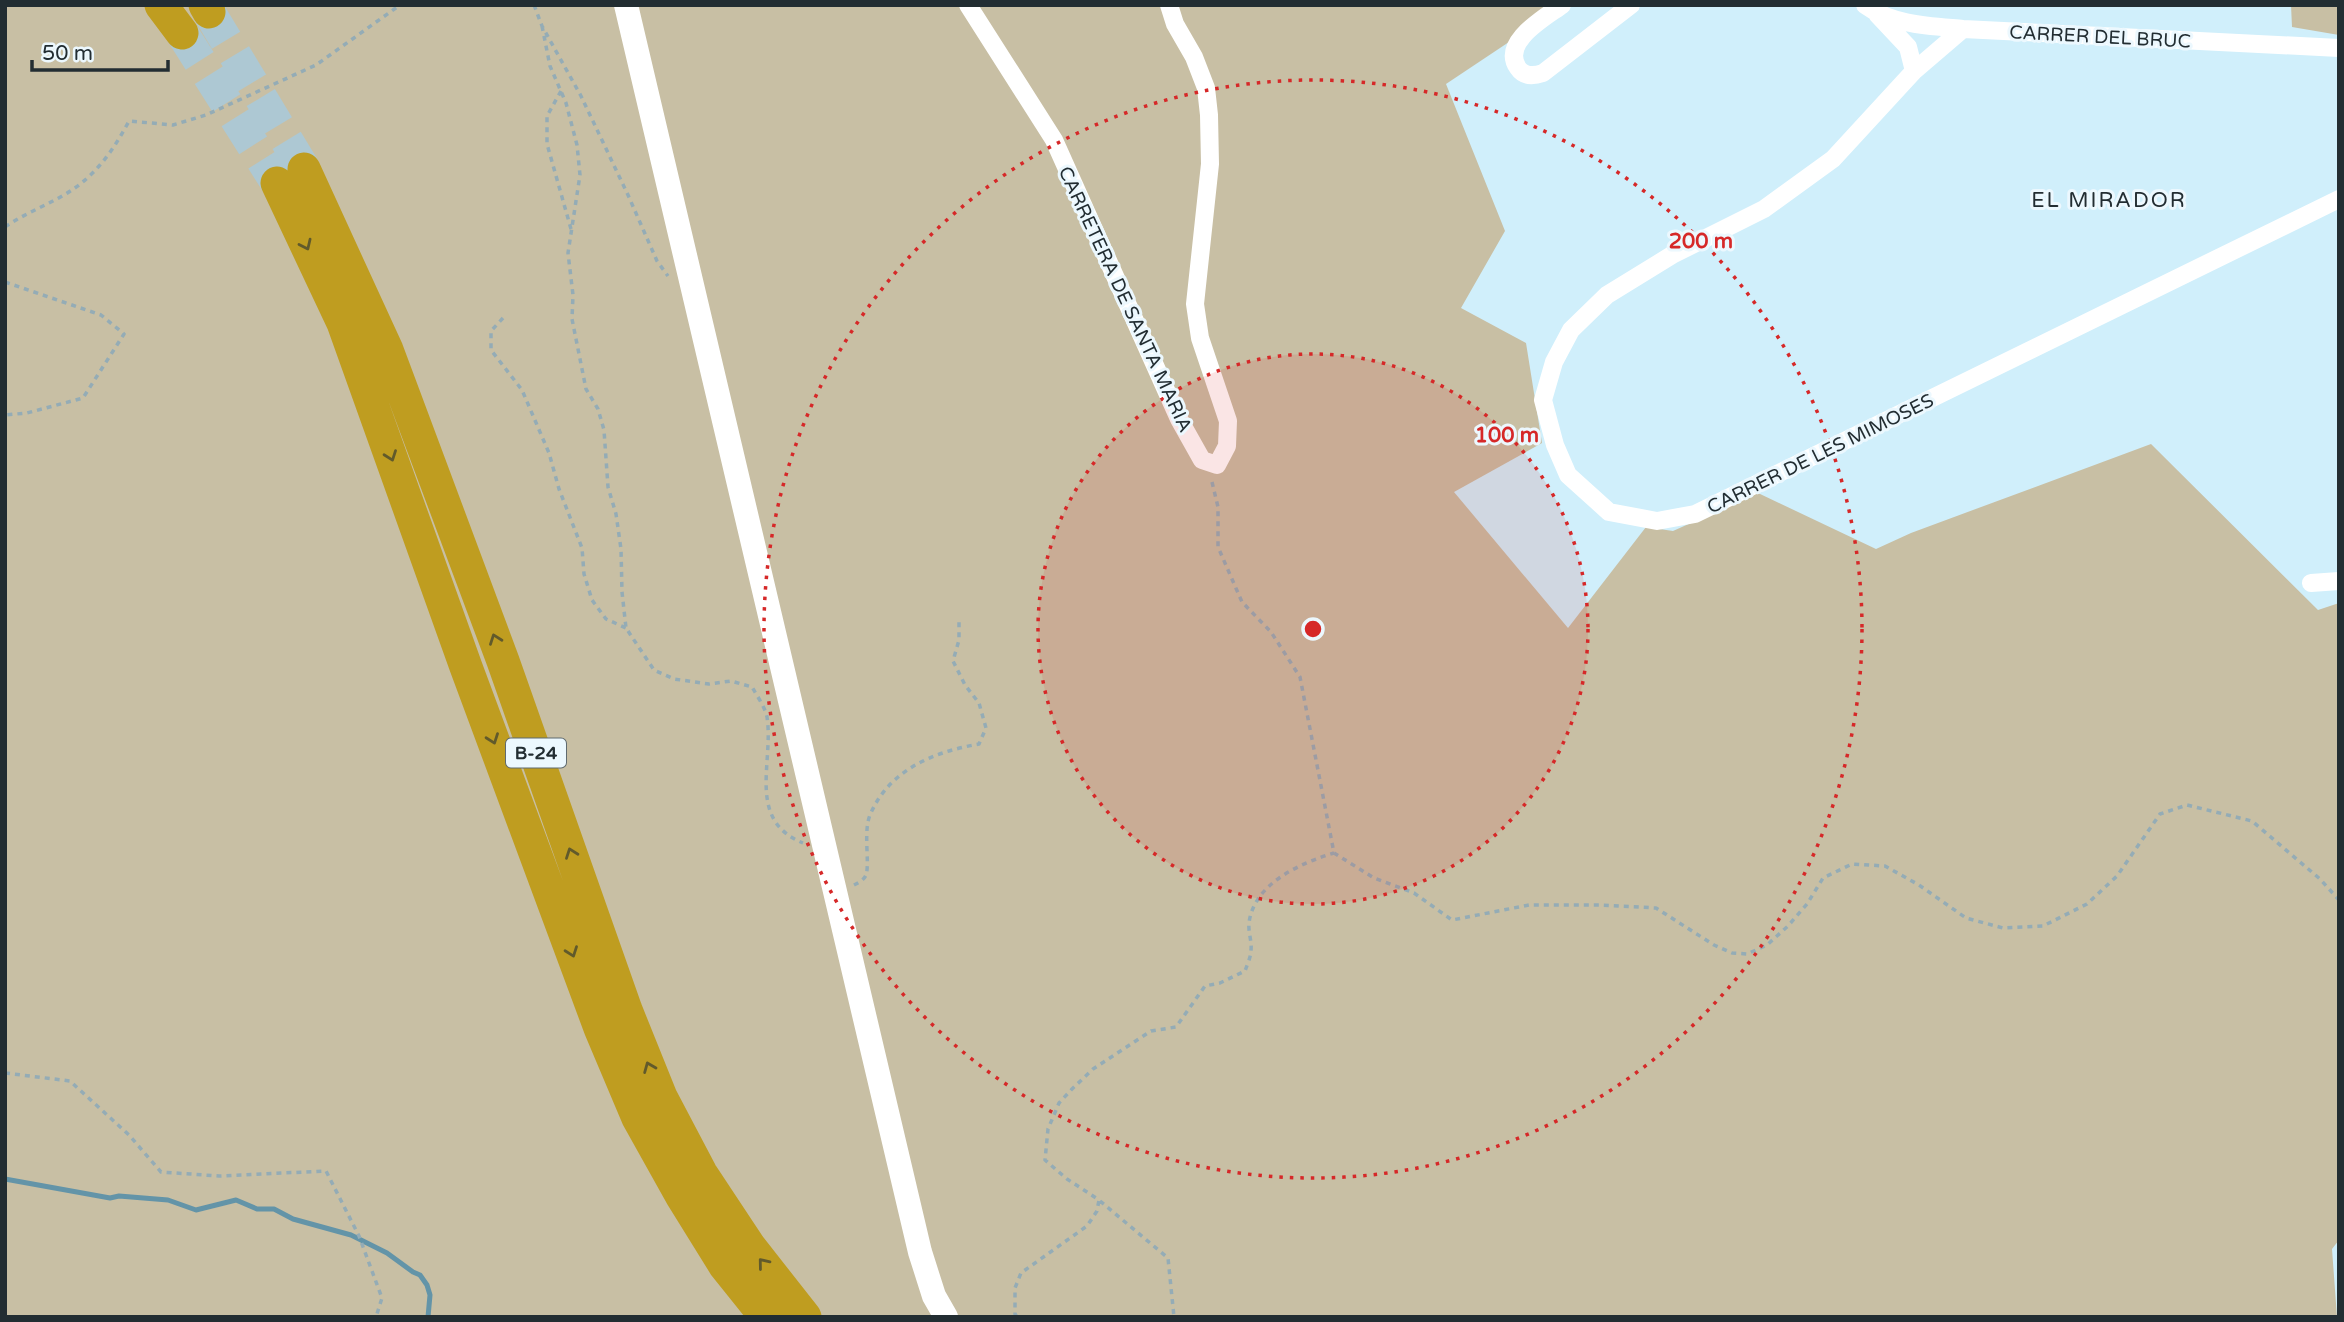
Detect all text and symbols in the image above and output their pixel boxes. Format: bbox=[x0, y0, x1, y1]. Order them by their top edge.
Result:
street label: CARRER DEL BRUC bbox=[2009, 21, 2191, 53]
scale bar bbox=[32, 28, 168, 72]
text: 50 m bbox=[42, 41, 93, 66]
street label: CARRETERA DE SANTA MARIA bbox=[1054, 163, 1196, 436]
district label: EL MIRADOR bbox=[2031, 188, 2187, 213]
text: 200 m bbox=[1669, 229, 1733, 254]
one-way arrow bbox=[298, 238, 312, 250]
street label: CARRER DE LES MIMOSES bbox=[1704, 389, 1937, 518]
text: 100 m bbox=[1475, 423, 1539, 448]
one-way arrow bbox=[383, 449, 397, 461]
centre of rings bbox=[1301, 617, 1325, 641]
one-way arrow bbox=[489, 634, 503, 646]
one-way arrow bbox=[485, 732, 499, 744]
road number: B-24 bbox=[506, 738, 566, 768]
one-way arrow bbox=[566, 848, 580, 860]
one-way arrow bbox=[564, 946, 578, 958]
one-way arrow bbox=[644, 1062, 658, 1074]
one-way arrow bbox=[758, 1259, 771, 1271]

